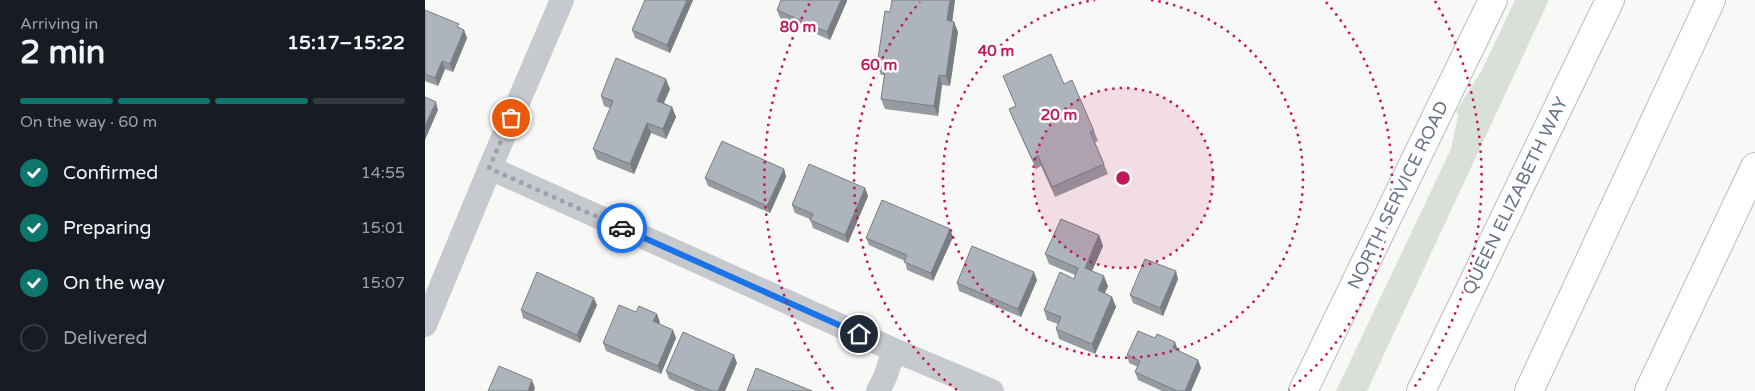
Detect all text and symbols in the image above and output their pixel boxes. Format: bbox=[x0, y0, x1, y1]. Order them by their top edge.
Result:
text: Arriving in bbox=[20, 14, 98, 34]
text: 80 m bbox=[780, 18, 816, 36]
text: 15:17–15:22 bbox=[287, 32, 405, 54]
text: 2 min bbox=[20, 34, 105, 72]
text: 40 m bbox=[978, 42, 1014, 60]
text: 60 m bbox=[861, 56, 897, 74]
street label: QUEEN ELIZABETH WAY bbox=[1457, 93, 1573, 299]
pin bbox=[490, 97, 532, 139]
street label: NORTH SERVICE ROAD bbox=[1343, 97, 1453, 293]
icon: bag bbox=[497, 104, 525, 132]
text: 20 m bbox=[1041, 106, 1077, 124]
text: On the way · 60 m bbox=[20, 112, 157, 132]
icon: check bbox=[20, 159, 48, 187]
text: Confirmed bbox=[63, 162, 158, 184]
text: 14:55 bbox=[361, 163, 405, 183]
centre of rings bbox=[1114, 169, 1132, 187]
courier bbox=[597, 203, 647, 253]
icon: check bbox=[20, 214, 48, 242]
icon: car bbox=[608, 214, 636, 242]
text: Preparing bbox=[63, 217, 152, 239]
text: 15:01 bbox=[361, 218, 405, 238]
icon: check bbox=[20, 269, 48, 297]
text: On the way bbox=[63, 272, 165, 294]
text: 15:07 bbox=[361, 273, 405, 293]
pin bbox=[838, 313, 880, 355]
icon: home bbox=[845, 320, 873, 348]
text: Delivered bbox=[63, 327, 148, 349]

